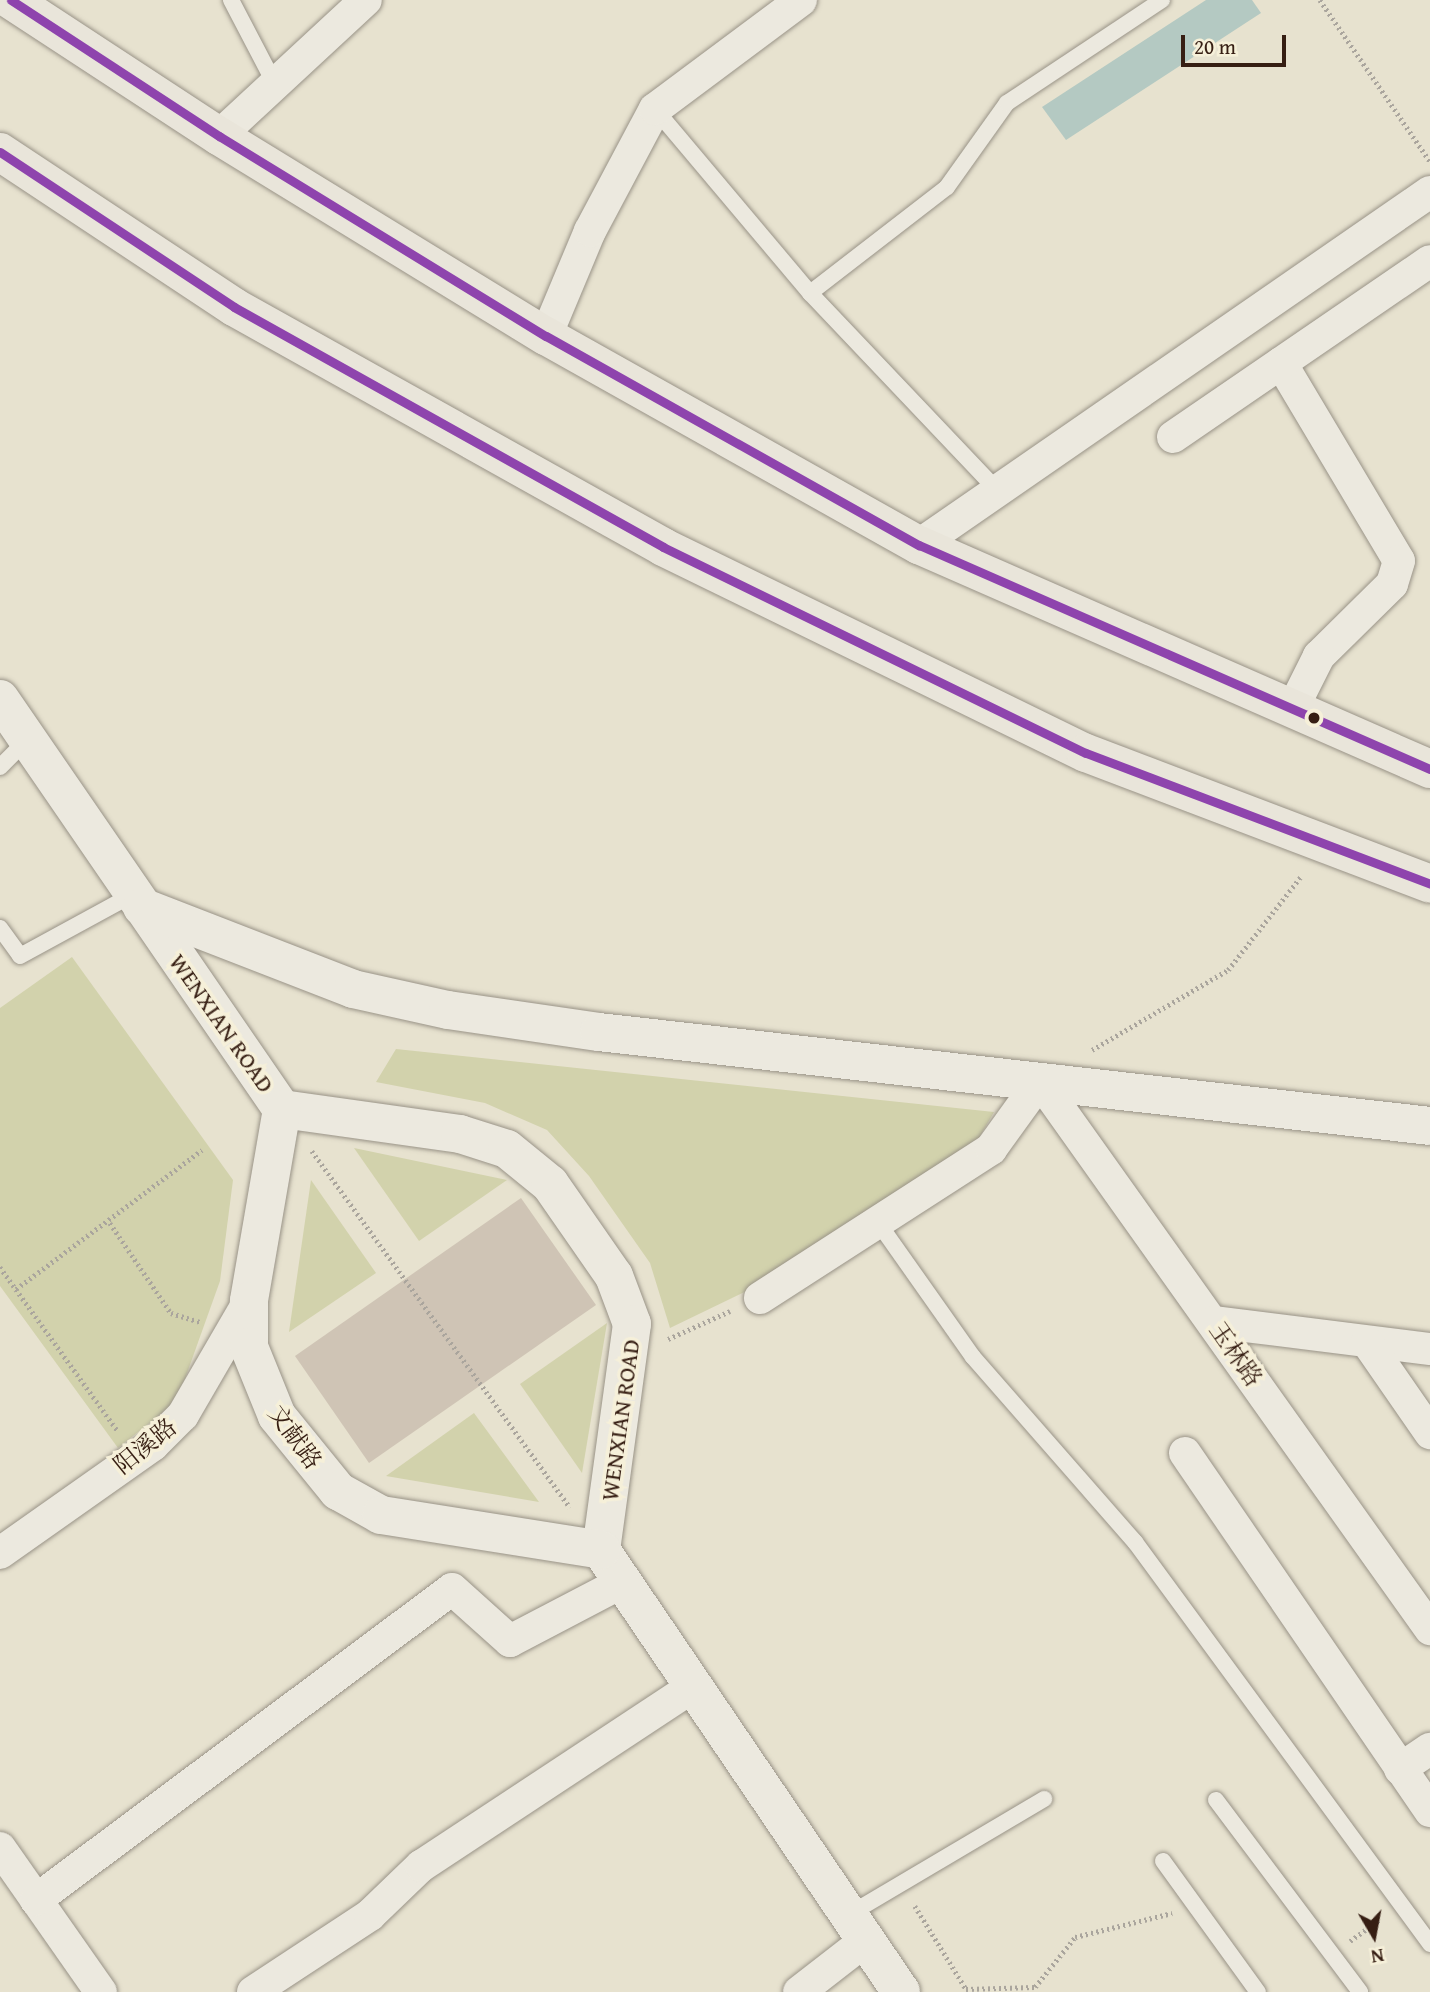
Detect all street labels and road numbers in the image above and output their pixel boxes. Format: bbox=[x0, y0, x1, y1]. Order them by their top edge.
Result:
street label: WENXIAN ROAD bbox=[163, 948, 281, 1098]
street label: 玉林路 bbox=[1204, 1316, 1268, 1392]
street label: WENXIAN ROAD bbox=[594, 1337, 646, 1503]
street label: 文献路 bbox=[262, 1399, 328, 1475]
street label: 阳溪路 bbox=[108, 1412, 182, 1480]

